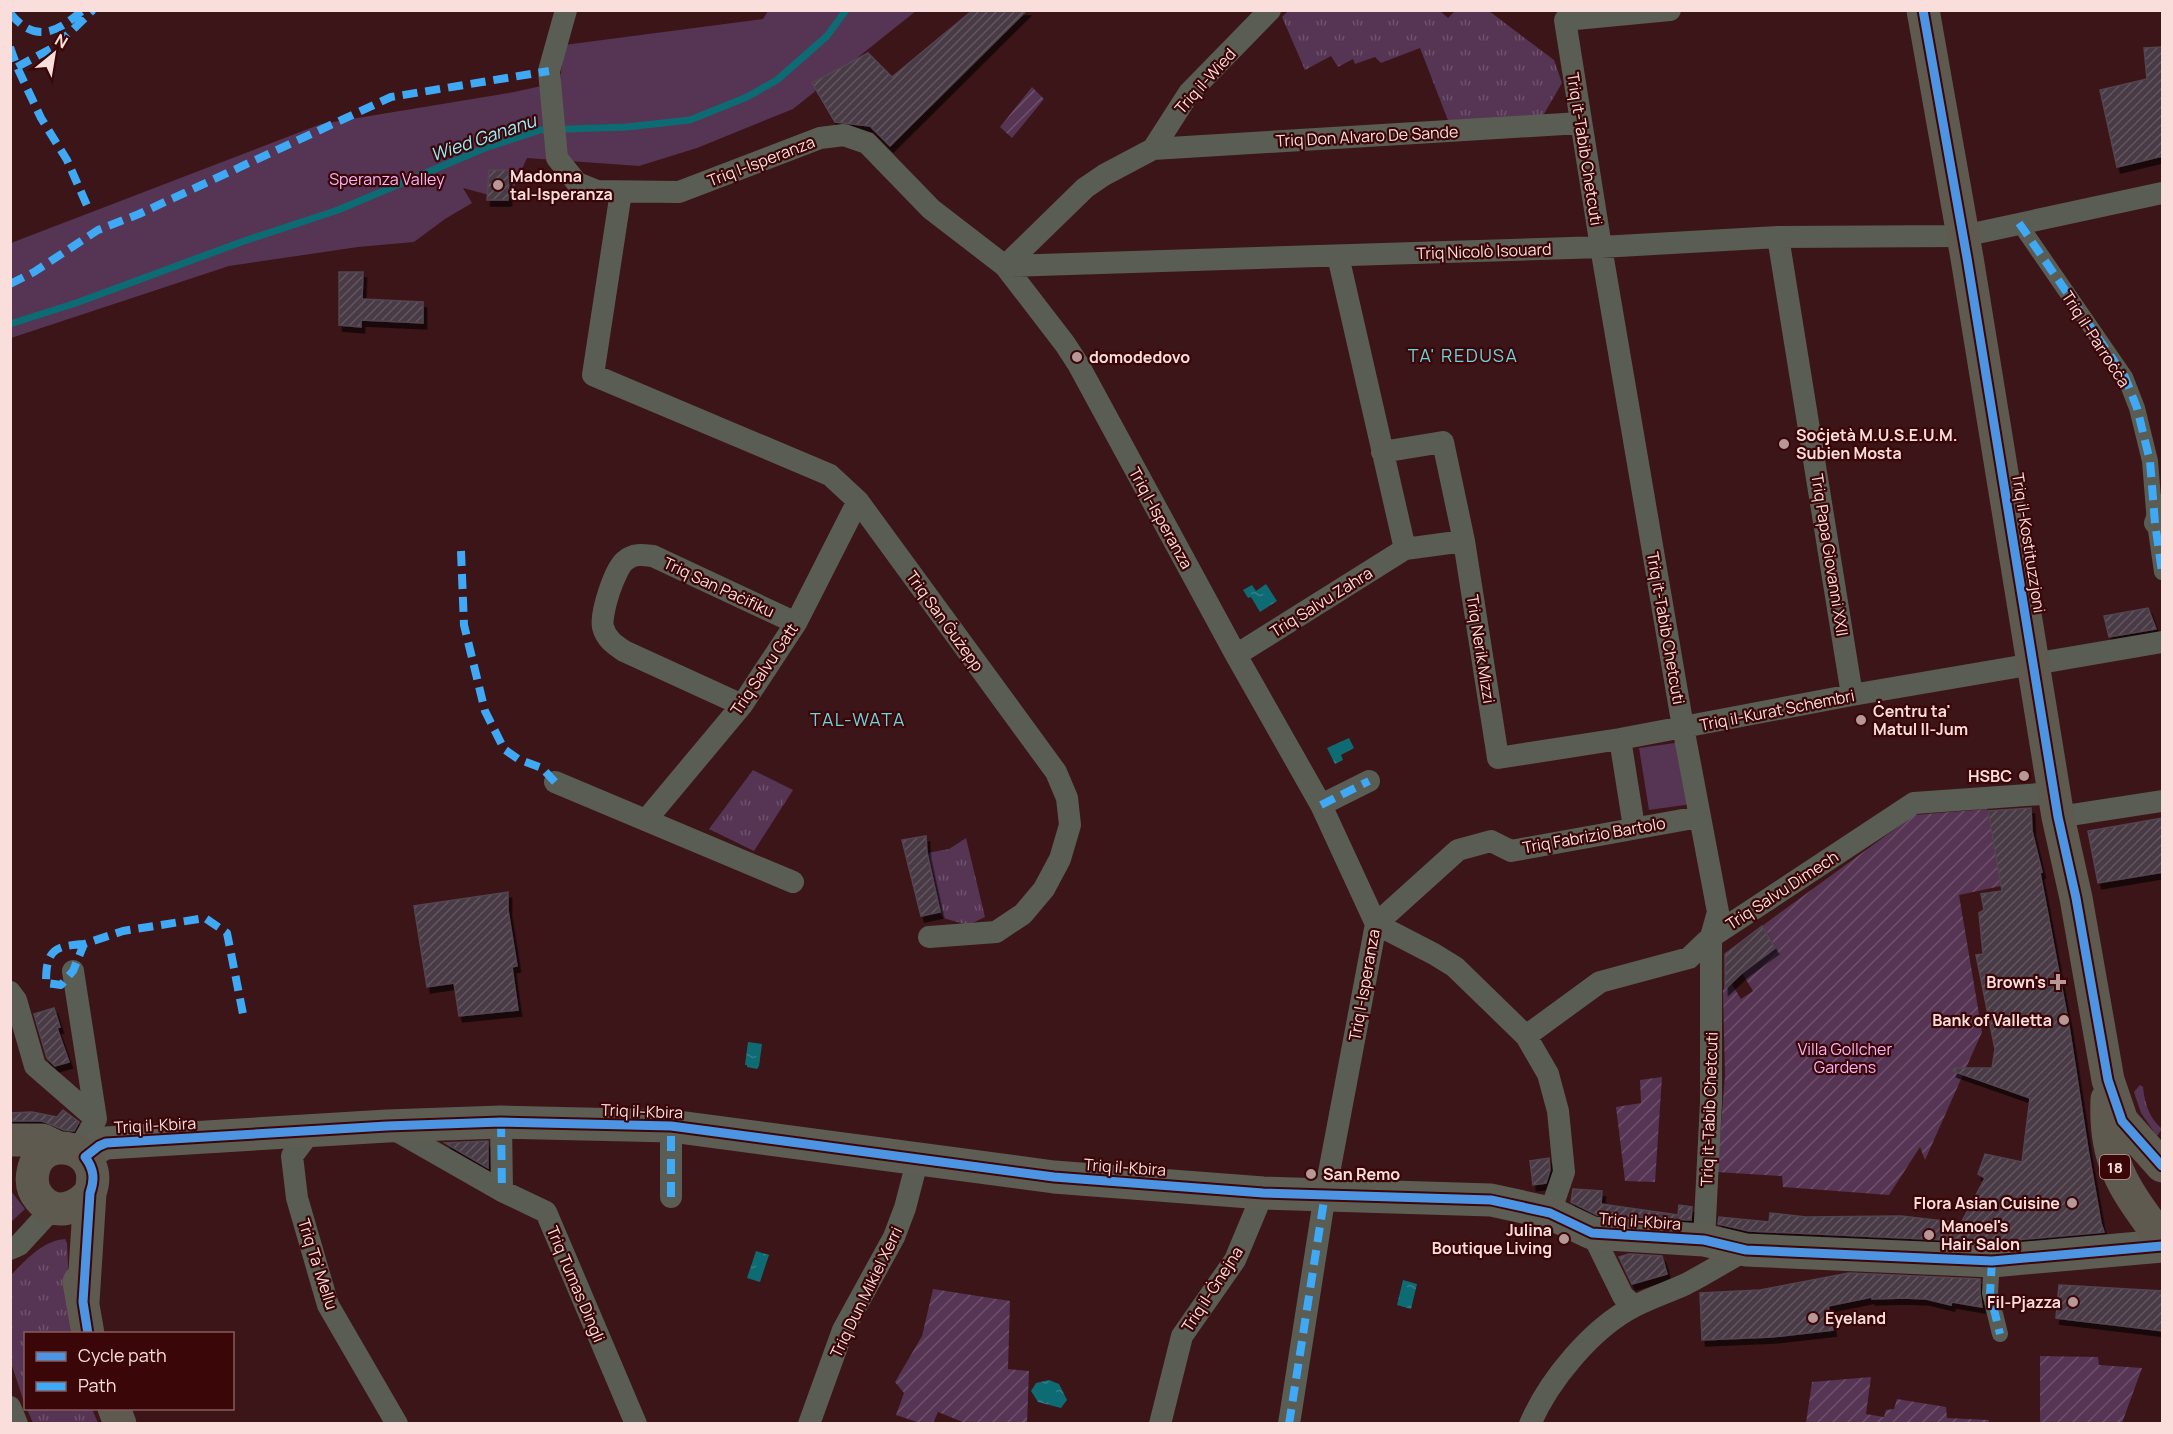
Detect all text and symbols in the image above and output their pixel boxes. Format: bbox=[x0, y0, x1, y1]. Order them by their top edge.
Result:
north arrow bbox=[24, 24, 84, 84]
text: N bbox=[51, 29, 72, 53]
street label: Triq il-Wied bbox=[1170, 43, 1240, 119]
street label: Triq it-Tabib Chetcuti bbox=[1562, 71, 1608, 227]
water label: Wied Gananu bbox=[427, 107, 540, 166]
street label: Triq Don Alvaro De Sande bbox=[1275, 120, 1459, 152]
street label: Triq l-Isperanza bbox=[704, 130, 818, 192]
place label: Madonna tal-Isperanza bbox=[510, 165, 613, 205]
park label: Speranza Valley bbox=[329, 168, 445, 190]
marker: Madonna tal-Isperanza bbox=[491, 178, 505, 192]
street label: Triq Nicolò Isouard bbox=[1416, 238, 1552, 264]
street label: Triq il-Parroċċa bbox=[2057, 287, 2135, 391]
district label: TA' REDUSA bbox=[1408, 343, 1518, 367]
place label: domodedovo bbox=[1089, 346, 1190, 368]
marker: domodedovo bbox=[1070, 350, 1084, 364]
place label: Soċjetà M.U.S.E.U.M. Subien Mosta bbox=[1796, 424, 1958, 464]
marker: Soċjetà M.U.S.E.U.M. Subien Mosta bbox=[1777, 437, 1791, 451]
street label: Triq l-Isperanza bbox=[1124, 463, 1198, 573]
street label: Triq il-Kostituzzjoni bbox=[2007, 471, 2051, 615]
street label: Triq Papa Giovanni XXII bbox=[1806, 472, 1854, 638]
street label: Triq it-Tabib Chetcuti bbox=[1642, 550, 1690, 706]
street label: Triq San Paċifiku bbox=[660, 552, 778, 622]
street label: Triq Salvu Zahra bbox=[1266, 562, 1376, 642]
street label: Triq San Ġużepp bbox=[901, 566, 989, 676]
street label: Triq Nerik Mizzi bbox=[1462, 593, 1500, 705]
street label: Triq Salvu Gatt bbox=[725, 619, 803, 719]
street label: Triq il-Kurat Schembri bbox=[1698, 684, 1856, 736]
place label: Ċentru ta' Matul Il-Jum bbox=[1873, 700, 1968, 740]
district label: TAL-WATA bbox=[810, 707, 906, 731]
marker: Ċentru ta' Matul Il-Jum bbox=[1854, 713, 1868, 727]
place label: HSBC bbox=[1968, 765, 2012, 787]
marker: HSBC bbox=[2017, 769, 2031, 783]
street label: Triq Fabrizio Bartolo bbox=[1521, 812, 1667, 858]
street label: Triq Salvu Dimech bbox=[1722, 845, 1842, 935]
street label: Triq l-Isperanza bbox=[1343, 927, 1385, 1043]
place label: Brown's bbox=[1986, 971, 2046, 993]
marker: Brown's bbox=[2051, 975, 2065, 989]
place label: Bank of Valletta bbox=[1932, 1009, 2052, 1031]
marker: Bank of Valletta bbox=[2057, 1013, 2071, 1027]
street label: Triq it-Tabib Chetcuti bbox=[1695, 1031, 1723, 1187]
park label: Villa Gollcher Gardens bbox=[1798, 1038, 1892, 1078]
street label: Triq il-Kbira bbox=[601, 1099, 683, 1123]
street label: Triq il-Kbira bbox=[113, 1112, 197, 1138]
street label: Triq il-Kbira bbox=[1083, 1153, 1167, 1181]
road number: 18 bbox=[2100, 1155, 2130, 1179]
place label: San Remo bbox=[1323, 1163, 1400, 1185]
marker: San Remo bbox=[1304, 1167, 1318, 1181]
place label: Flora Asian Cuisine bbox=[1913, 1192, 2060, 1214]
marker: Flora Asian Cuisine bbox=[2065, 1196, 2079, 1210]
street label: Triq il-Kbira bbox=[1598, 1207, 1682, 1235]
place label: Manoel's Hair Salon bbox=[1941, 1215, 2020, 1255]
street label: Triq Ta' Mellu bbox=[293, 1216, 343, 1312]
place label: Julina Boutique Living bbox=[1432, 1219, 1552, 1259]
street label: Triq Tumas Dingli bbox=[542, 1223, 610, 1345]
street label: Triq Dun Mikiel Xerri bbox=[825, 1223, 907, 1361]
marker: Manoel's Hair Salon bbox=[1922, 1228, 1936, 1242]
marker: Julina Boutique Living bbox=[1557, 1232, 1571, 1246]
street label: Triq il-Ġnejna bbox=[1176, 1242, 1248, 1336]
place label: Fil-Pjazza bbox=[1987, 1291, 2061, 1313]
marker: Fil-Pjazza bbox=[2066, 1295, 2080, 1309]
place label: Eyeland bbox=[1825, 1307, 1886, 1329]
marker: Eyeland bbox=[1806, 1311, 1820, 1325]
legend bbox=[24, 1332, 234, 1410]
text: Cycle path bbox=[78, 1343, 167, 1367]
text: Path bbox=[78, 1373, 116, 1397]

